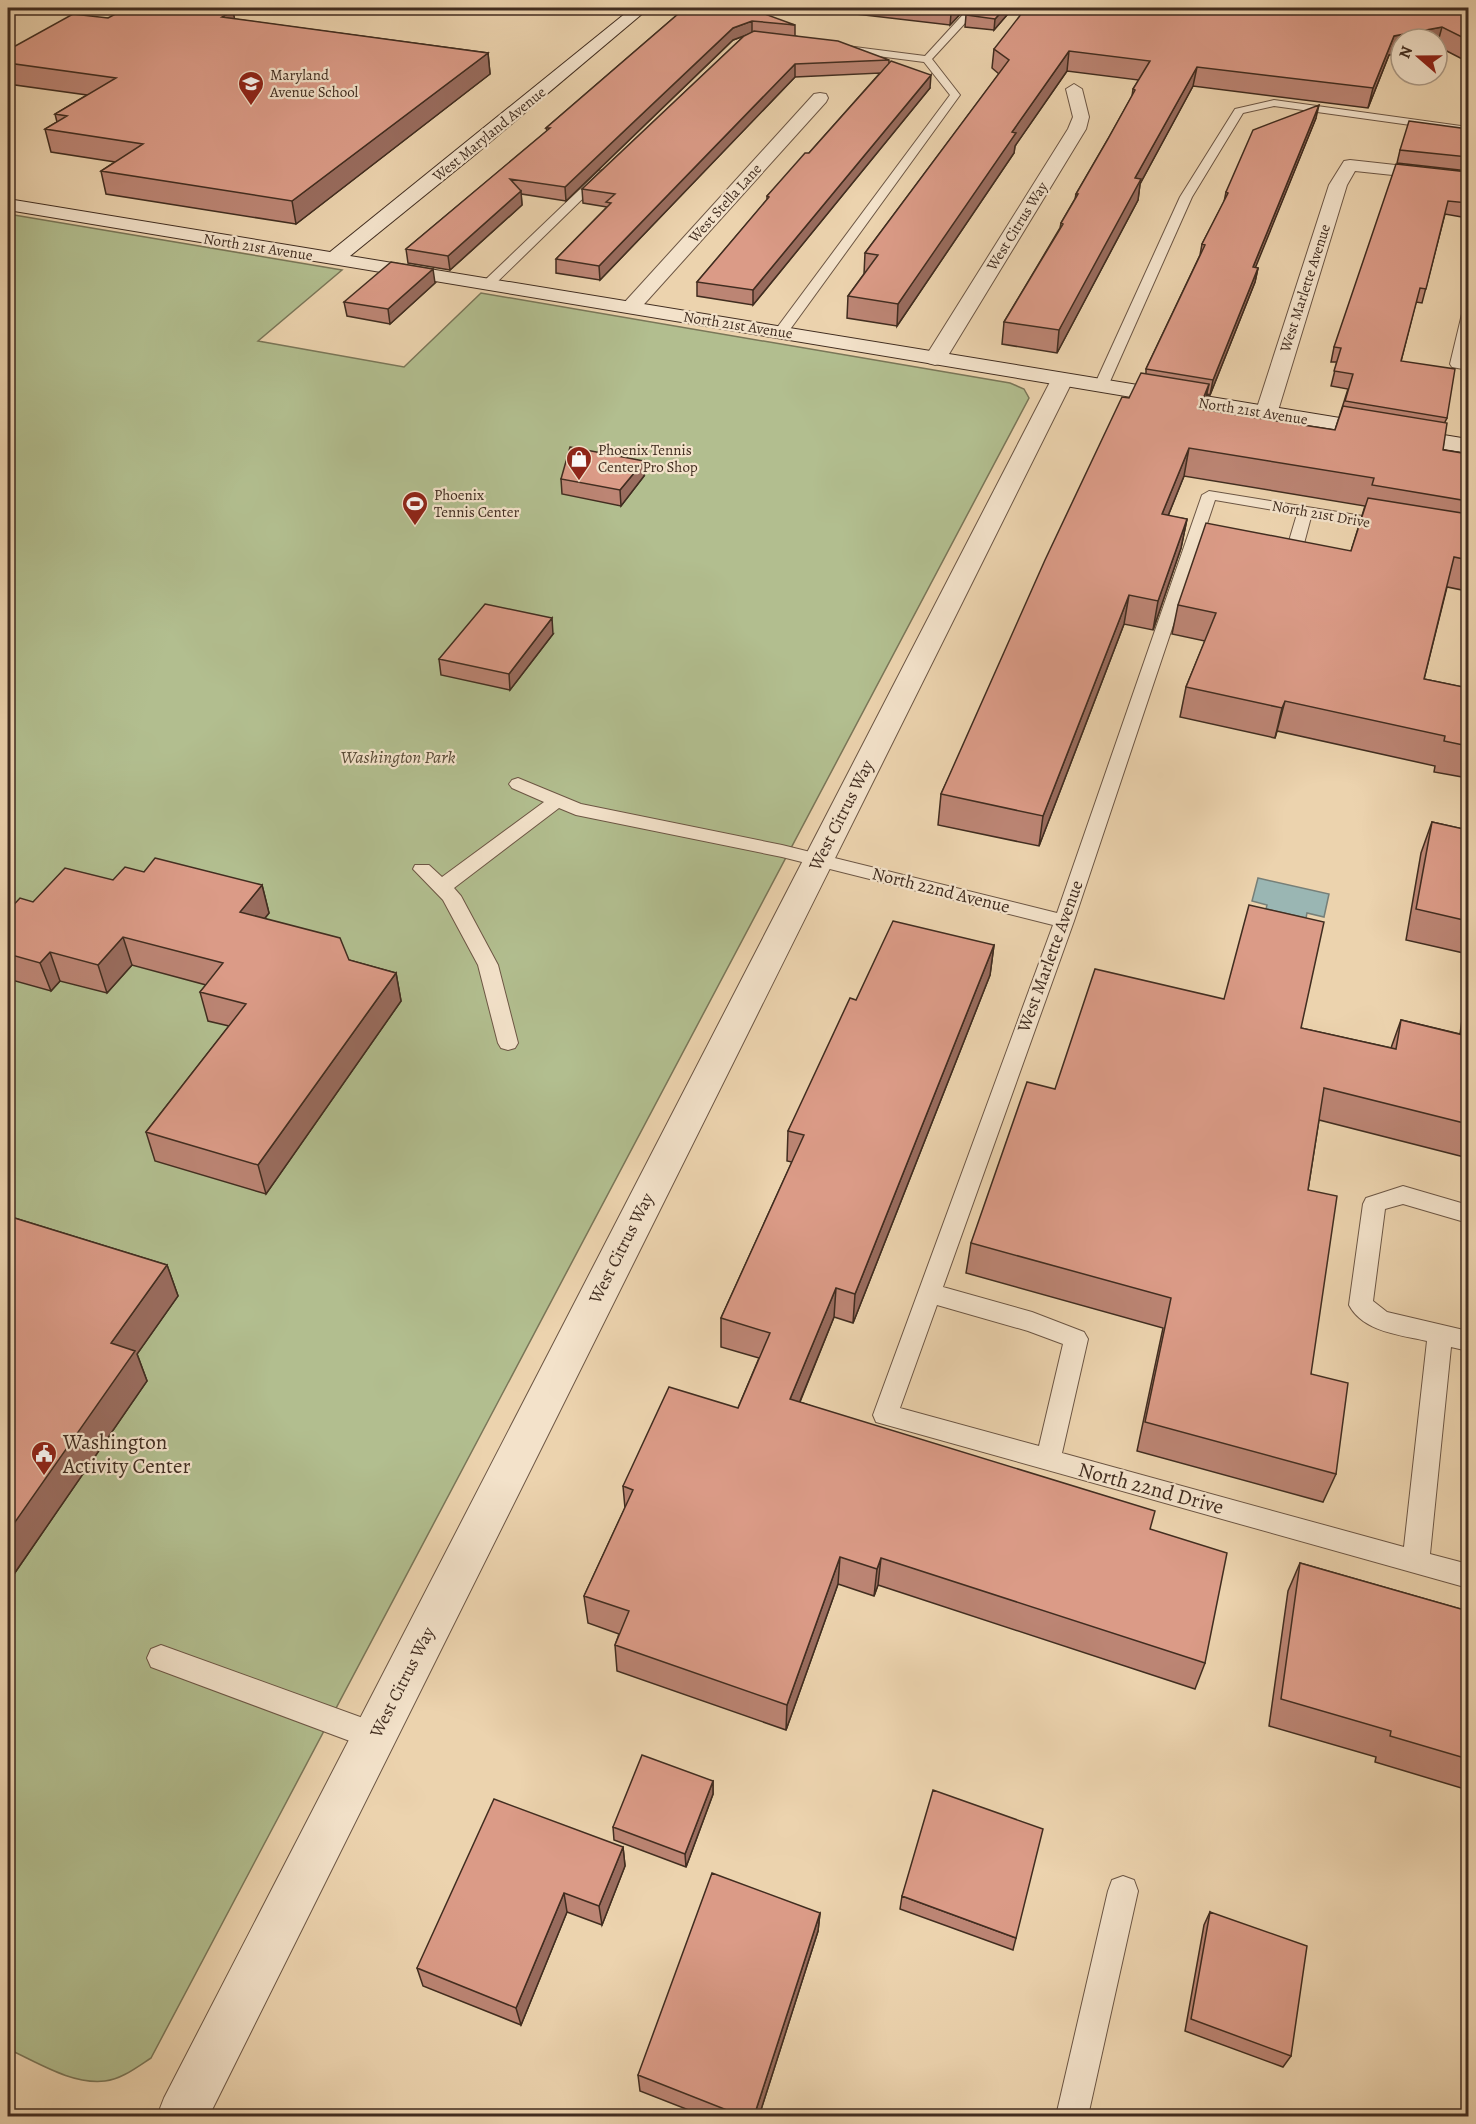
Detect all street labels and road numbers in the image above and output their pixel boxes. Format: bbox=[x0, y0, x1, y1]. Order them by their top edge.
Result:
street label: West Maryland Avenue bbox=[427, 82, 550, 187]
street label: West Stella Lane bbox=[683, 159, 766, 248]
street label: West Citrus Way bbox=[981, 178, 1052, 275]
street label: West Marlette Avenue bbox=[1275, 221, 1335, 356]
street label: North 21st Avenue bbox=[202, 228, 314, 266]
street label: North 21st Avenue bbox=[682, 306, 794, 344]
street label: North 21st Avenue bbox=[1197, 392, 1309, 430]
street label: North 21st Drive bbox=[1270, 496, 1372, 533]
street label: West Citrus Way bbox=[802, 755, 880, 875]
street label: North 22nd Avenue bbox=[870, 861, 1012, 919]
street label: West Marlette Avenue bbox=[1011, 877, 1089, 1036]
street label: West Citrus Way bbox=[582, 1188, 660, 1308]
street label: North 22nd Drive bbox=[1075, 1455, 1227, 1521]
street label: West Citrus Way bbox=[363, 1622, 441, 1742]

